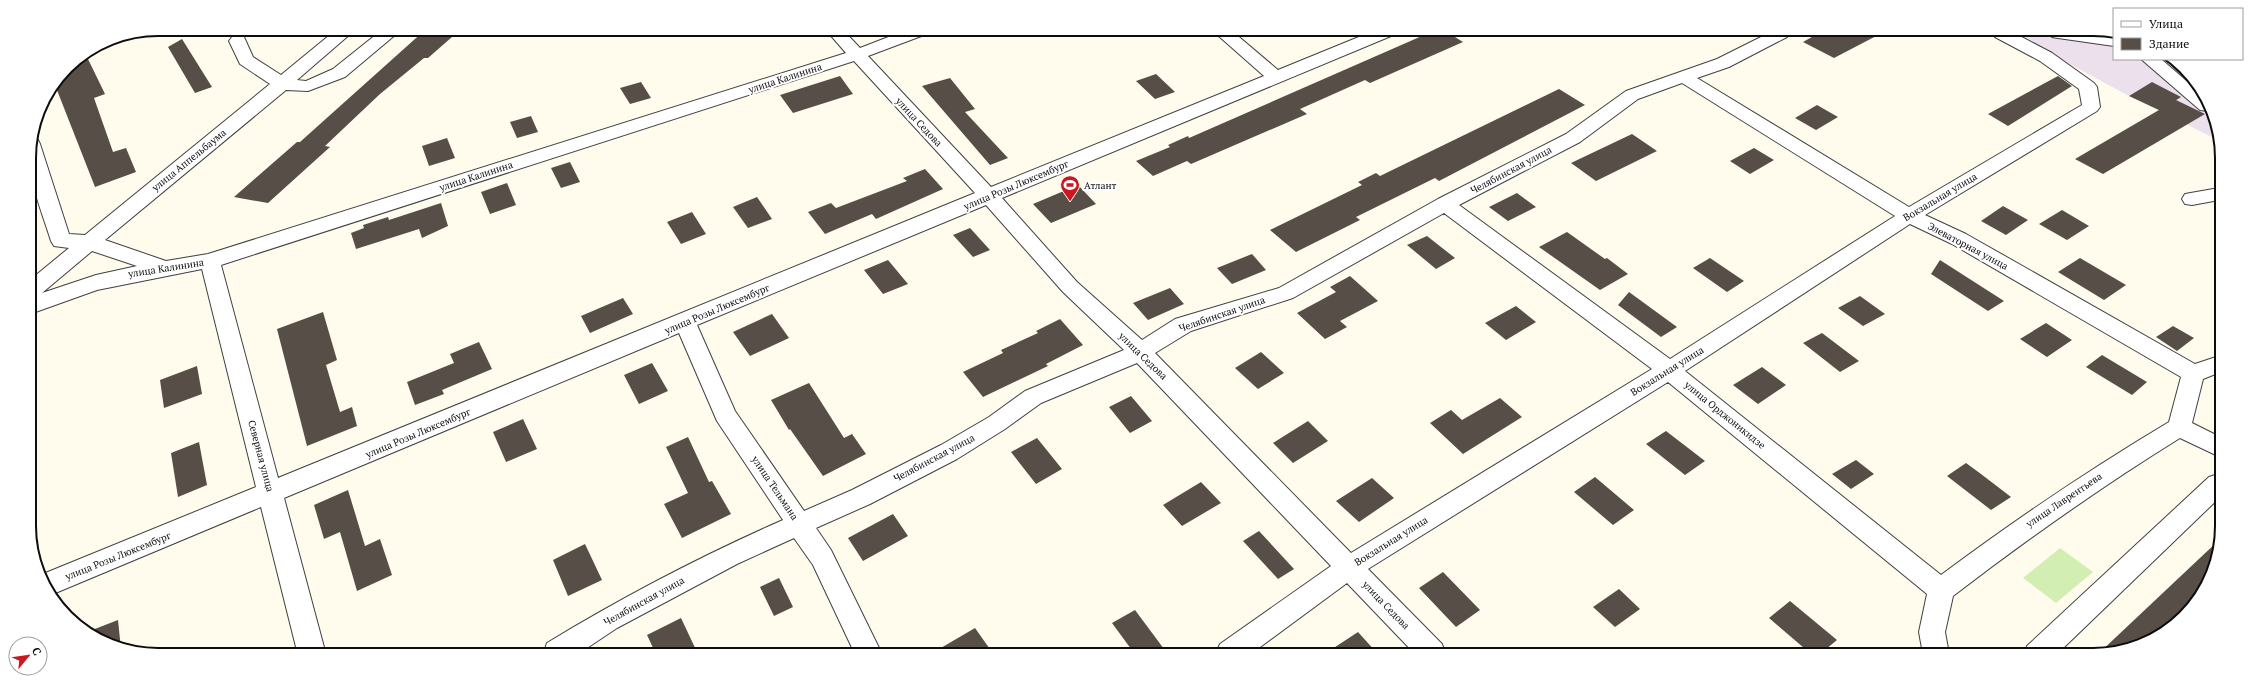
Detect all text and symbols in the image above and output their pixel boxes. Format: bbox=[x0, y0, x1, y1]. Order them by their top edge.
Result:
legend bbox=[2113, 8, 2243, 60]
text: Улица bbox=[2149, 16, 2183, 31]
text: Здание bbox=[2149, 36, 2189, 51]
street label: улица Калинина bbox=[746, 60, 823, 96]
street label: улица Седова bbox=[892, 94, 945, 149]
street label: улица Аппельбаума bbox=[148, 126, 229, 195]
street label: Челябинская улица bbox=[1468, 143, 1554, 197]
street label: улица Розы Люксембург bbox=[961, 157, 1071, 213]
street label: улица Калинина bbox=[437, 158, 514, 194]
street label: Вокзальная улица bbox=[1901, 170, 1979, 224]
sports icon: Атлант bbox=[1059, 174, 1081, 202]
place label: Атлант bbox=[1084, 179, 1117, 192]
street label: Элеваторная улица bbox=[1926, 219, 2010, 273]
street label: улица Калинина bbox=[126, 256, 205, 281]
street label: улица Розы Люксембург bbox=[662, 281, 772, 337]
street label: Челябинская улица bbox=[1177, 293, 1267, 335]
street label: улица Седова bbox=[1115, 329, 1170, 382]
street label: Вокзальная улица bbox=[1628, 343, 1706, 399]
street label: улица Орджоникидзе bbox=[1681, 378, 1768, 452]
street label: улица Розы Люксембург bbox=[363, 405, 473, 461]
street label: Северная улица bbox=[245, 419, 277, 493]
street label: Челябинская улица bbox=[891, 431, 977, 485]
street label: улица Тельмана bbox=[748, 453, 801, 523]
street label: улица Лаврентьева bbox=[2023, 470, 2105, 531]
street label: Вокзальная улица bbox=[1352, 513, 1430, 569]
street label: улица Розы Люксембург bbox=[62, 529, 173, 584]
street label: Челябинская улица bbox=[601, 573, 687, 629]
street label: улица Седова bbox=[1359, 577, 1412, 632]
north arrow bbox=[8, 636, 48, 676]
text: С bbox=[29, 645, 45, 658]

